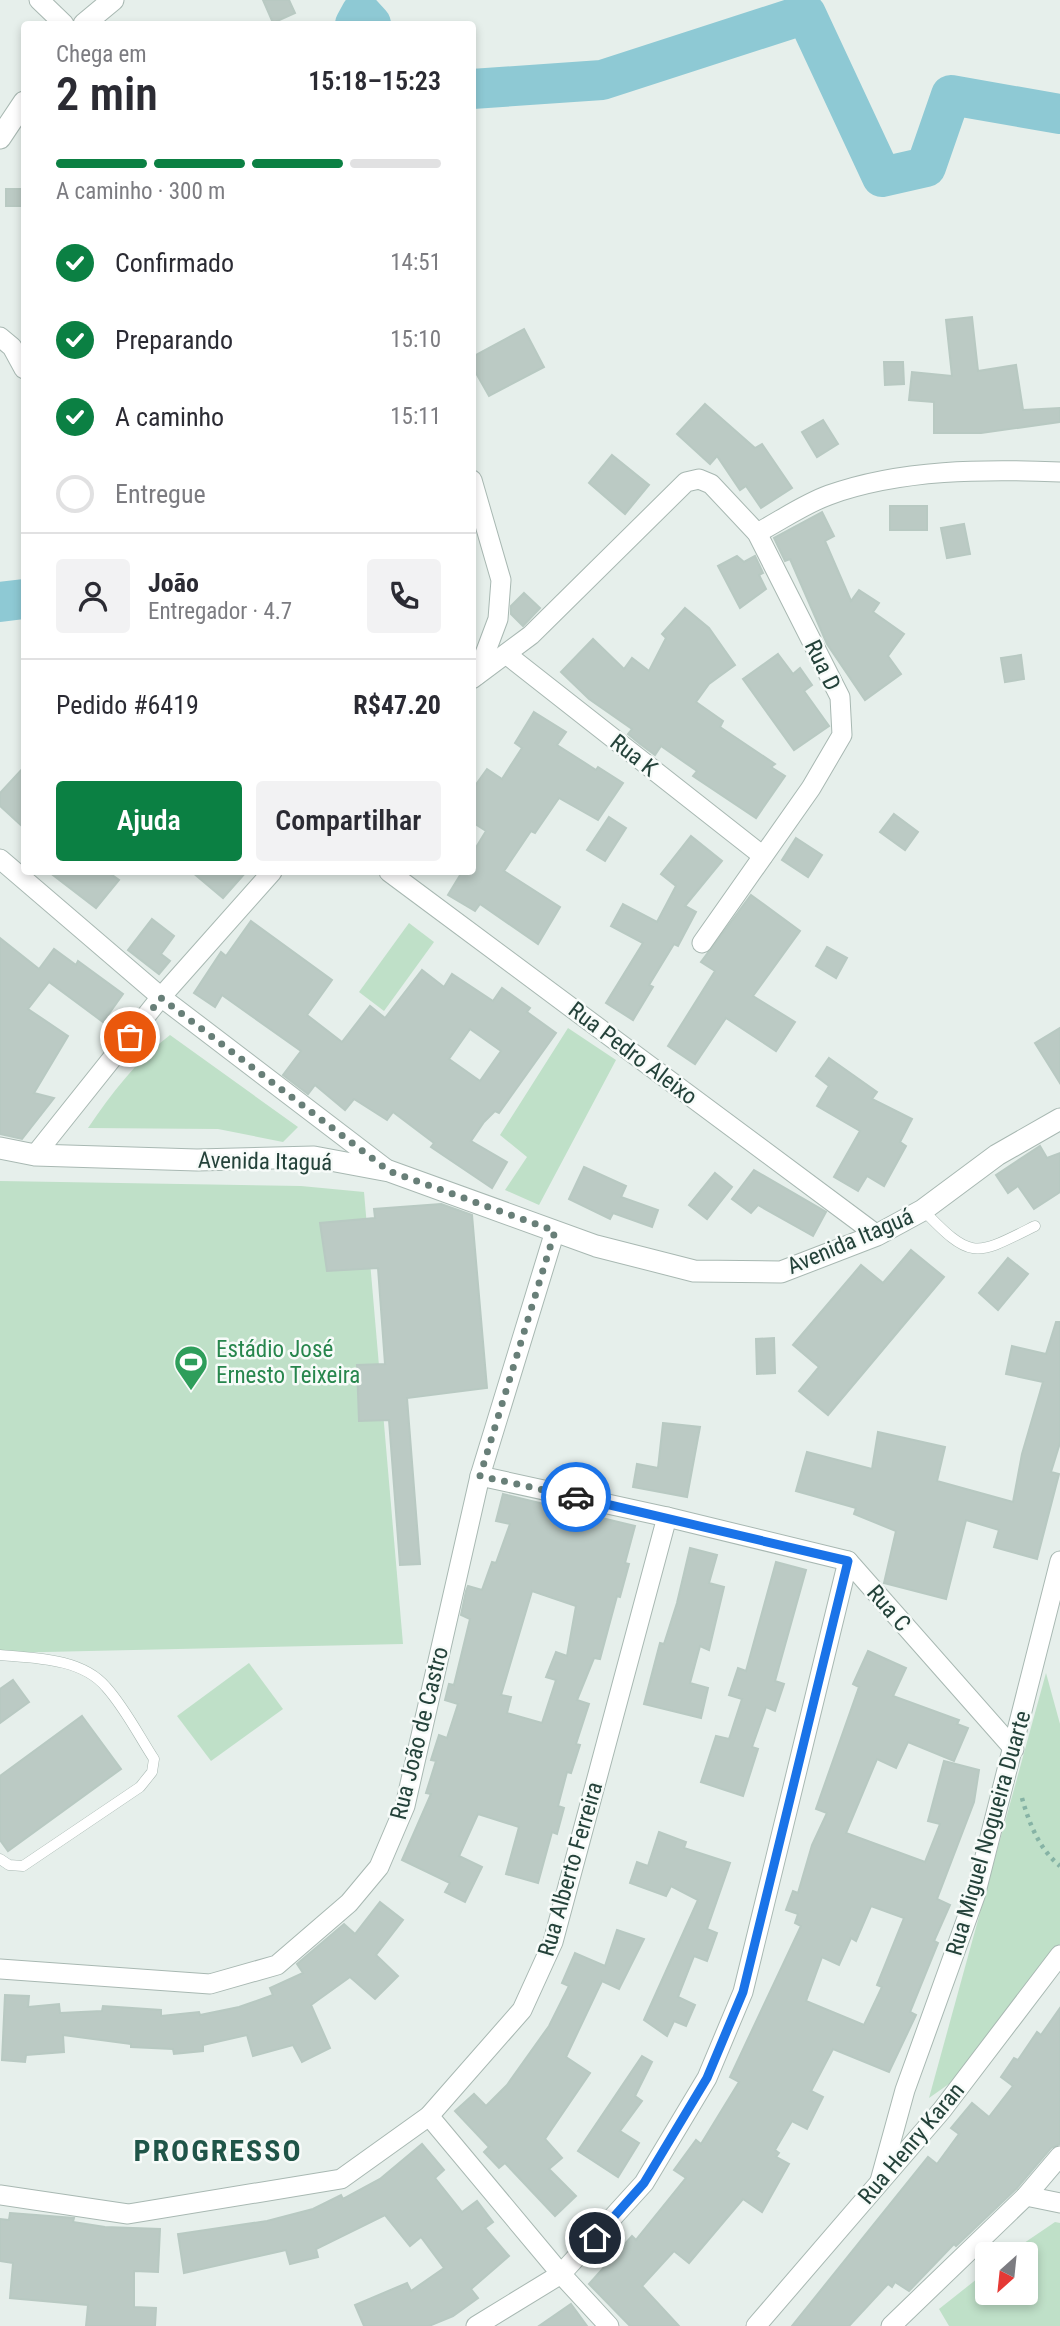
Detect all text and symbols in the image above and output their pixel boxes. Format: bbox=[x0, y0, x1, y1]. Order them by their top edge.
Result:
text: Chega em bbox=[56, 41, 147, 68]
text: 15:18–15:23 bbox=[308, 66, 441, 96]
text: 2 min bbox=[56, 67, 158, 121]
text: A caminho · 300 m bbox=[56, 178, 225, 205]
icon: check bbox=[56, 244, 94, 282]
text: Confirmado bbox=[115, 248, 234, 278]
text: 14:51 bbox=[390, 249, 441, 276]
icon: check bbox=[56, 321, 94, 359]
text: Preparando bbox=[115, 325, 233, 355]
text: 15:10 bbox=[390, 326, 441, 353]
icon: check bbox=[56, 398, 94, 436]
text: A caminho bbox=[115, 402, 224, 432]
text: 15:11 bbox=[390, 403, 441, 430]
text: Entregue bbox=[115, 479, 206, 509]
button: person bbox=[56, 559, 130, 633]
button: phone bbox=[367, 559, 441, 633]
text: João bbox=[148, 568, 199, 598]
text: Entregador · 4.7 bbox=[148, 598, 292, 625]
street label: Rua D bbox=[799, 636, 846, 695]
text: Pedido #6419 bbox=[56, 690, 199, 720]
text: R$47.20 bbox=[353, 690, 441, 720]
street label: Rua K bbox=[605, 729, 663, 782]
button: Ajuda bbox=[56, 781, 242, 861]
button: Compartilhar bbox=[256, 781, 441, 861]
street label: Rua Pedro Aleixo bbox=[563, 996, 702, 1111]
pin bbox=[100, 1007, 160, 1067]
icon: bag bbox=[111, 1018, 149, 1056]
street label: Avenida Itaguá bbox=[198, 1147, 332, 1176]
street label: Avenida Itaguá bbox=[783, 1203, 917, 1280]
place label: Estádio José Ernesto Teixeira bbox=[216, 1336, 360, 1389]
sports icon: Estádio José Ernesto Teixeira bbox=[172, 1343, 210, 1392]
courier bbox=[541, 1462, 611, 1532]
icon: car bbox=[557, 1478, 595, 1516]
street label: Rua C bbox=[861, 1580, 916, 1637]
street label: Rua João de Castro bbox=[385, 1644, 454, 1822]
street label: Rua Miguel Nogueira Duarte bbox=[941, 1707, 1036, 1959]
street label: Rua Alberto Ferreira bbox=[533, 1779, 608, 1960]
street label: Rua Henry Karan bbox=[853, 2077, 970, 2210]
district label: PROGRESSO bbox=[133, 2133, 303, 2168]
pin bbox=[565, 2208, 625, 2268]
icon: home bbox=[576, 2219, 614, 2257]
north arrow bbox=[975, 2242, 1038, 2305]
map controls bbox=[975, 2242, 1038, 2305]

